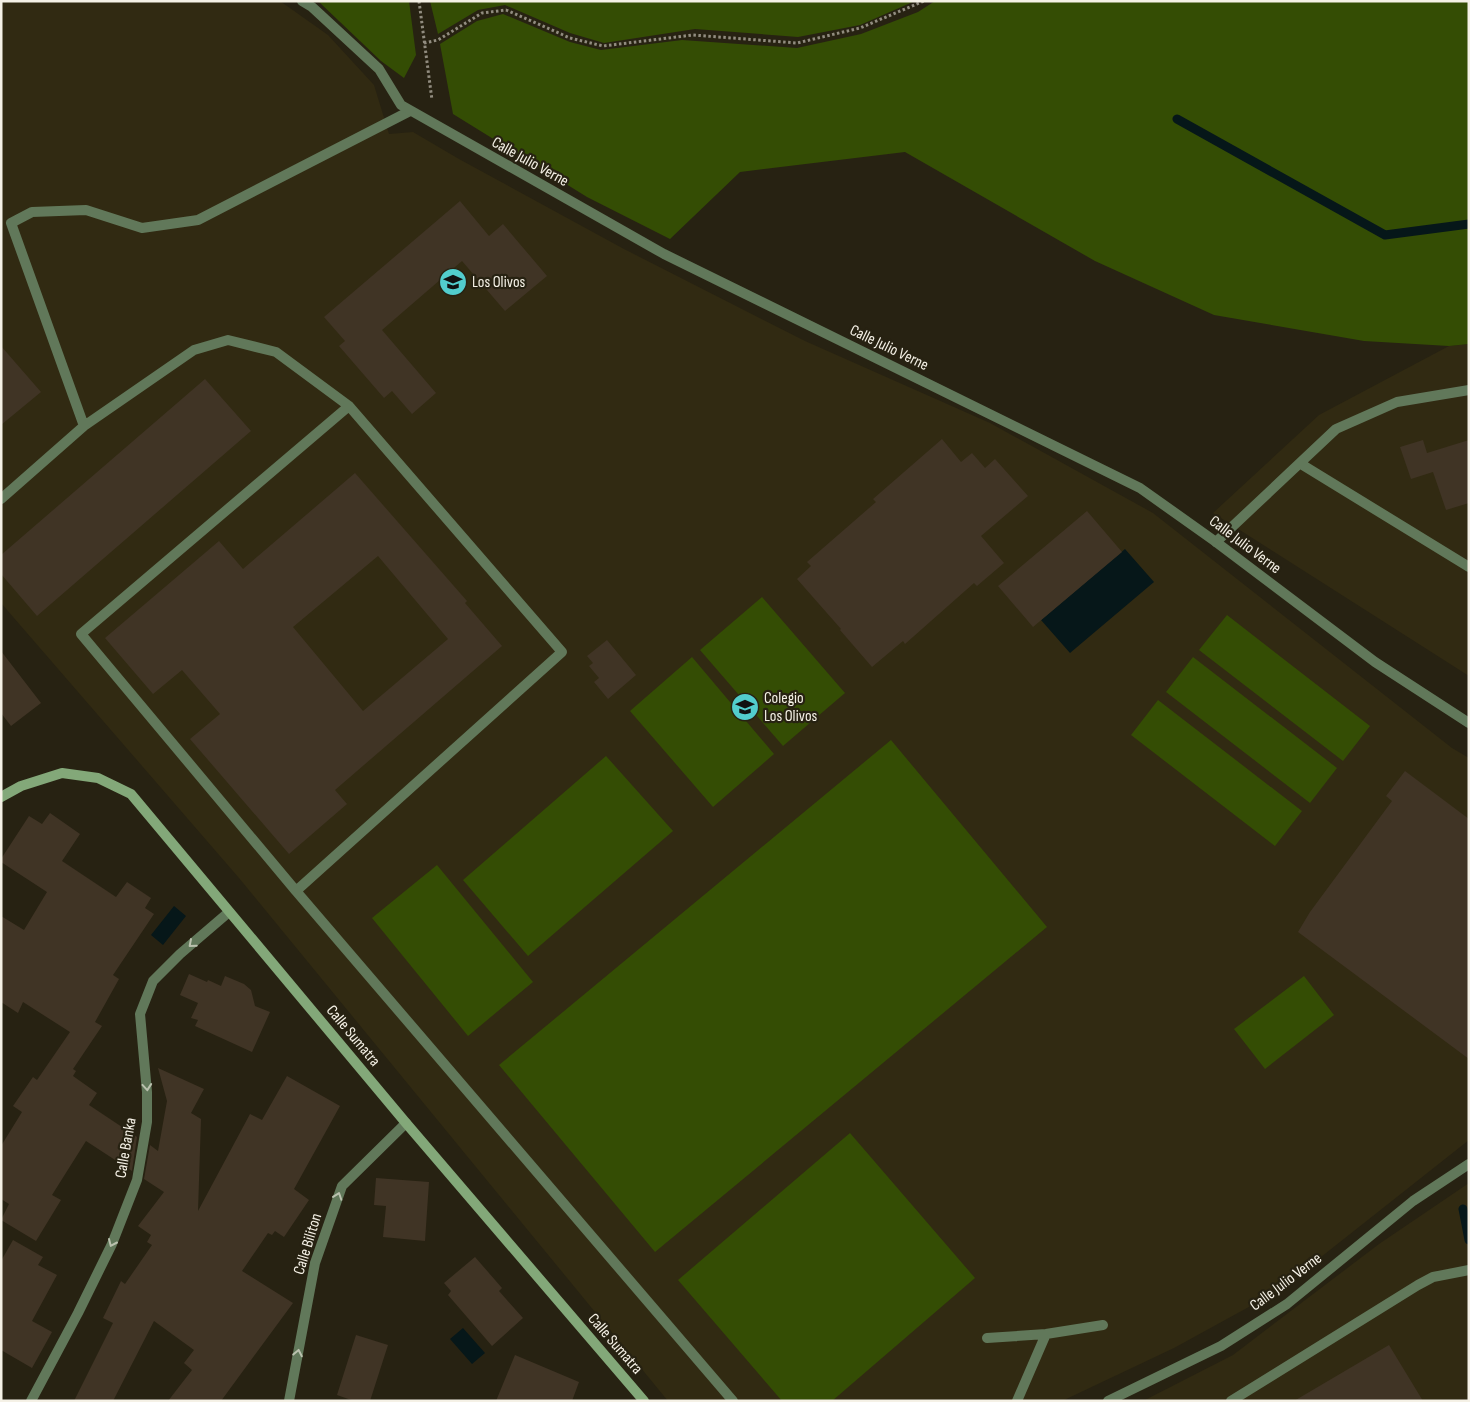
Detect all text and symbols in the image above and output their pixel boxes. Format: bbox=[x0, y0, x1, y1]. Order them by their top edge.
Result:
street label: Calle Julio Verne bbox=[488, 133, 572, 191]
school or university icon: Los Olivos bbox=[438, 267, 468, 297]
place label: Los Olivos bbox=[472, 273, 526, 292]
street label: Calle Julio Verne bbox=[847, 321, 931, 375]
street label: Calle Julio Verne bbox=[1205, 512, 1285, 578]
place label: Colegio Los Olivos bbox=[764, 689, 818, 726]
school or university icon: Colegio Los Olivos bbox=[730, 692, 760, 722]
one-way arrow bbox=[189, 938, 198, 947]
street label: Calle Sumatra bbox=[322, 1002, 384, 1070]
one-way arrow bbox=[141, 1083, 152, 1091]
street label: Calle Banka bbox=[111, 1116, 141, 1180]
one-way arrow bbox=[333, 1192, 343, 1201]
street label: Calle Biliton bbox=[290, 1211, 326, 1277]
one-way arrow bbox=[107, 1239, 117, 1247]
street label: Calle Julio Verne bbox=[1246, 1249, 1326, 1315]
street label: Calle Sumatra bbox=[584, 1310, 646, 1378]
one-way arrow bbox=[293, 1348, 303, 1357]

